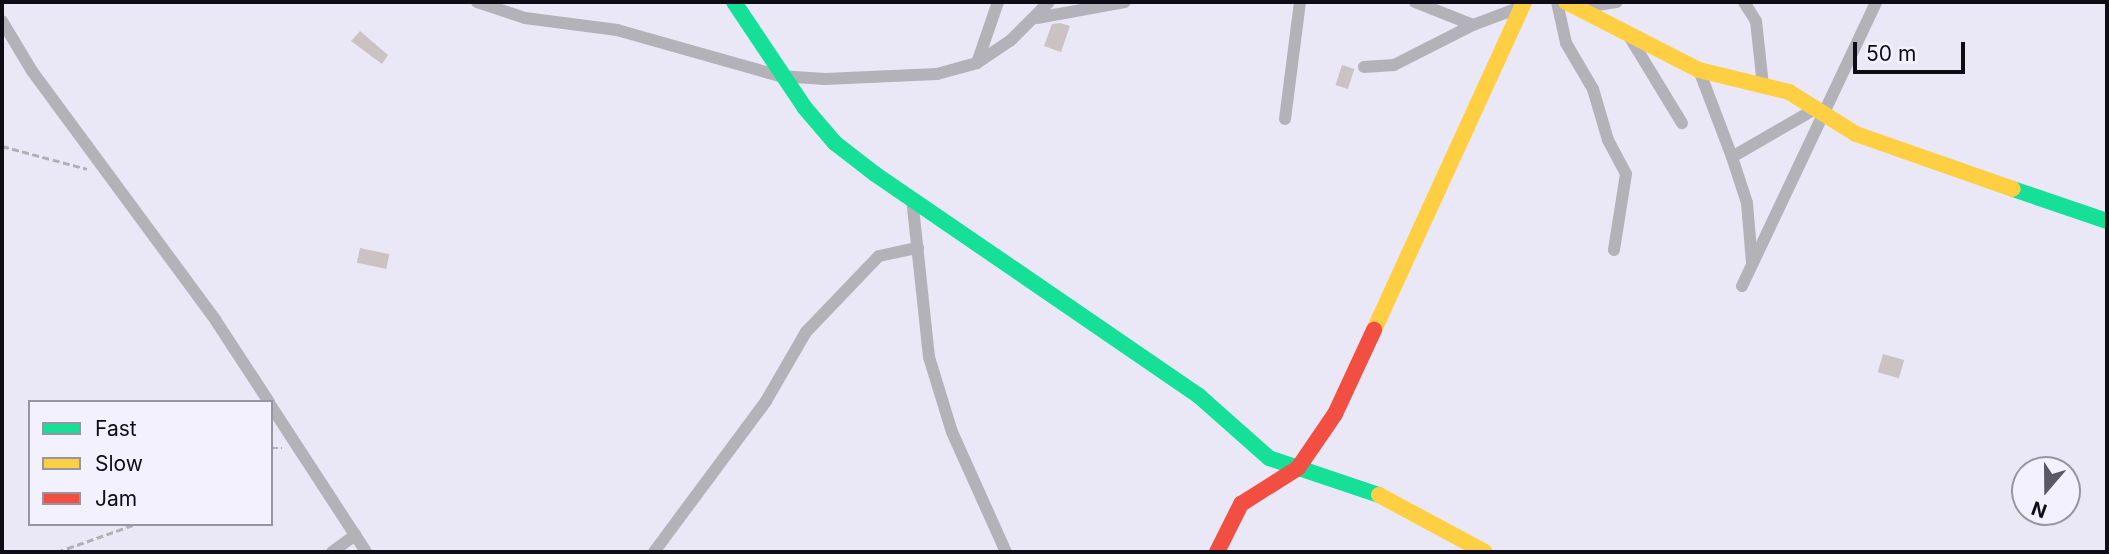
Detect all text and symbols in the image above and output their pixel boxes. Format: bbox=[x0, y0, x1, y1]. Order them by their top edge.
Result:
scale bar bbox=[1857, 28, 1969, 72]
text: 50 m bbox=[1866, 41, 1916, 66]
legend bbox=[28, 400, 273, 526]
text: Fast bbox=[95, 416, 137, 441]
text: Slow bbox=[95, 451, 143, 476]
north arrow bbox=[2011, 456, 2081, 526]
text: Jam bbox=[95, 486, 137, 511]
text: N bbox=[2029, 496, 2050, 523]

